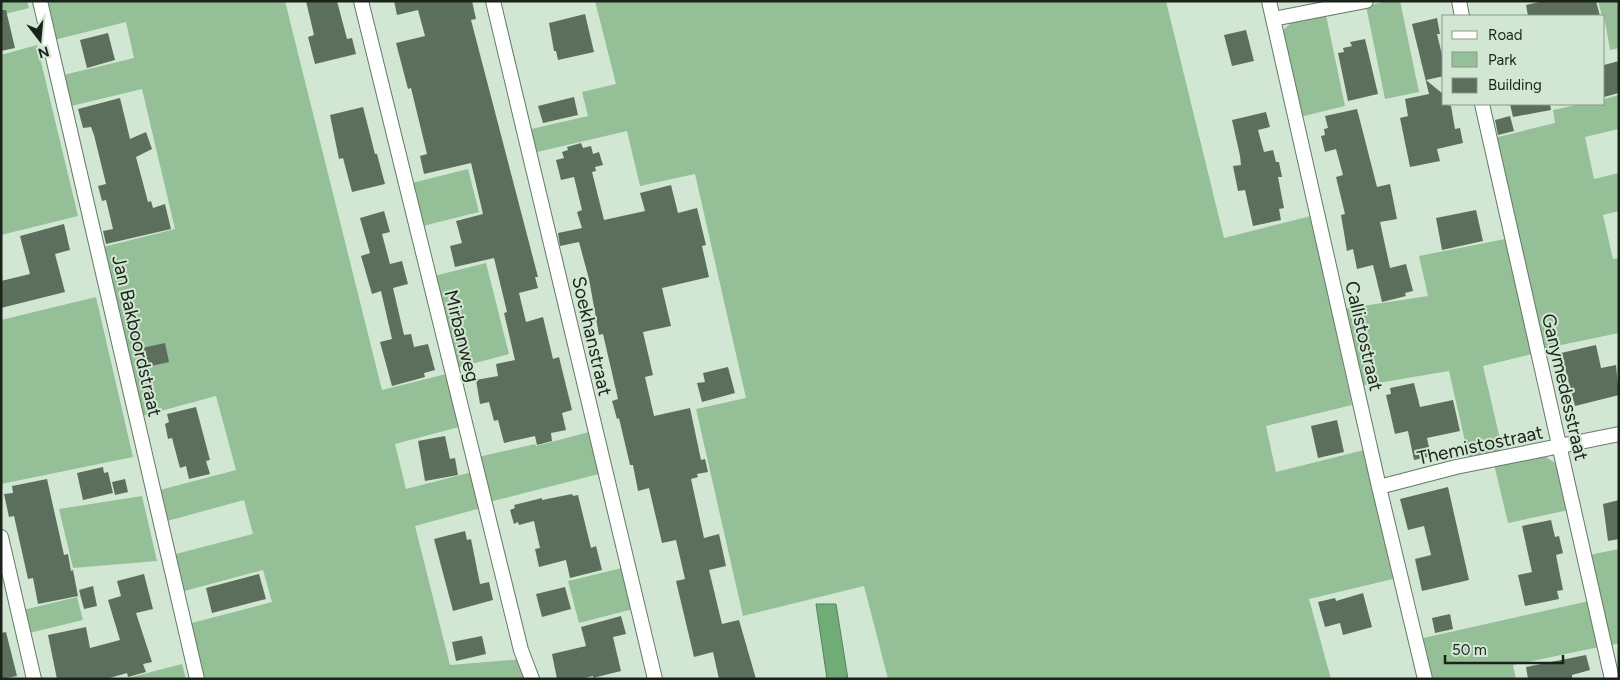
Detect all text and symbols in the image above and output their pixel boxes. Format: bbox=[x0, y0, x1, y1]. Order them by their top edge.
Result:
north arrow bbox=[15, 15, 65, 65]
legend bbox=[1442, 15, 1605, 105]
text: Road bbox=[1488, 26, 1523, 44]
text: N bbox=[36, 42, 51, 62]
text: Park bbox=[1488, 51, 1517, 69]
text: Building bbox=[1488, 76, 1542, 94]
street label: Jan Bakboordstraat bbox=[107, 253, 167, 419]
street label: Soekhanstraat bbox=[567, 274, 617, 398]
street label: Callistostraat bbox=[1340, 279, 1388, 393]
street label: Mirbanweg bbox=[439, 287, 485, 385]
street label: Ganymedesstraat bbox=[1537, 311, 1593, 463]
street label: Themistostraat bbox=[1415, 420, 1545, 470]
scale bar bbox=[1445, 632, 1562, 664]
text: 50 m bbox=[1452, 641, 1487, 659]

